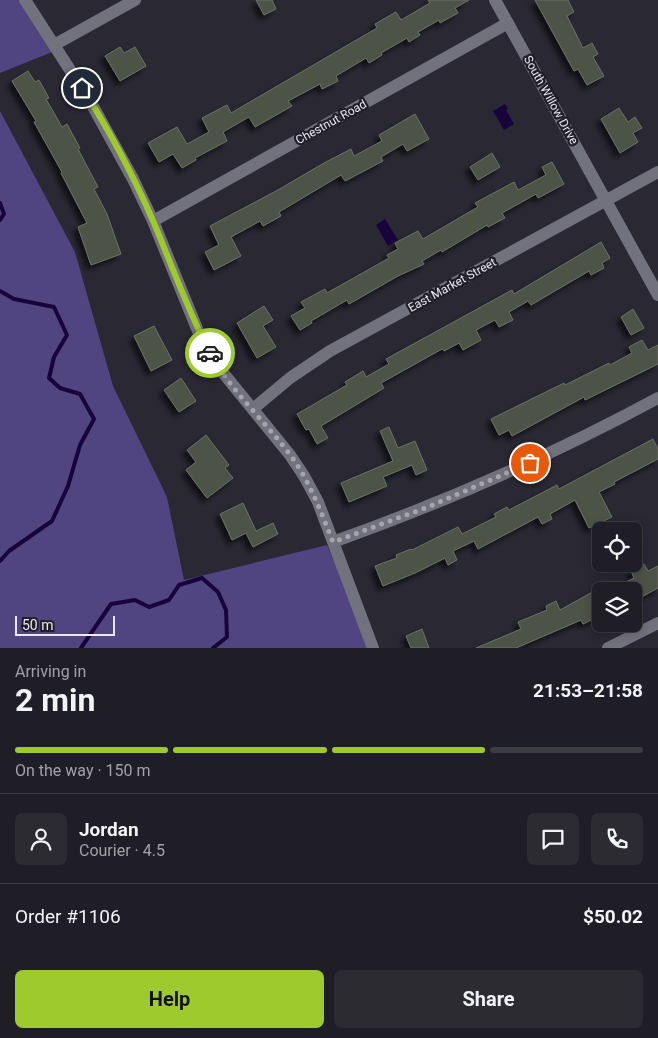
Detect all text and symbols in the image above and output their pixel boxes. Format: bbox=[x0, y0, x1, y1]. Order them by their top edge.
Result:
street label: South Willow Drive bbox=[521, 53, 581, 147]
pin bbox=[61, 67, 103, 109]
icon: home bbox=[68, 74, 96, 102]
street label: Chestnut Road bbox=[293, 97, 369, 147]
street label: East Market Street bbox=[406, 255, 498, 315]
courier bbox=[185, 328, 235, 378]
icon: car bbox=[196, 339, 224, 367]
pin bbox=[509, 442, 551, 484]
icon: bag bbox=[516, 449, 544, 477]
map controls bbox=[592, 522, 642, 632]
button: locate bbox=[592, 522, 642, 572]
button: layers bbox=[592, 582, 642, 632]
scale bar bbox=[15, 613, 115, 636]
text: 50 m bbox=[22, 617, 54, 633]
text: Arriving in bbox=[15, 662, 86, 681]
text: 21:53–21:58 bbox=[533, 679, 643, 702]
text: 2 min bbox=[15, 681, 95, 719]
text: On the way · 150 m bbox=[15, 761, 151, 780]
button: person bbox=[15, 813, 67, 865]
button: chat bbox=[527, 813, 579, 865]
button: phone bbox=[591, 813, 643, 865]
text: Jordan bbox=[79, 818, 139, 841]
text: Courier · 4.5 bbox=[79, 841, 165, 860]
text: Order #1106 bbox=[15, 905, 121, 928]
text: $50.02 bbox=[583, 905, 643, 928]
button: Help bbox=[15, 970, 324, 1028]
button: Share bbox=[334, 970, 643, 1028]

